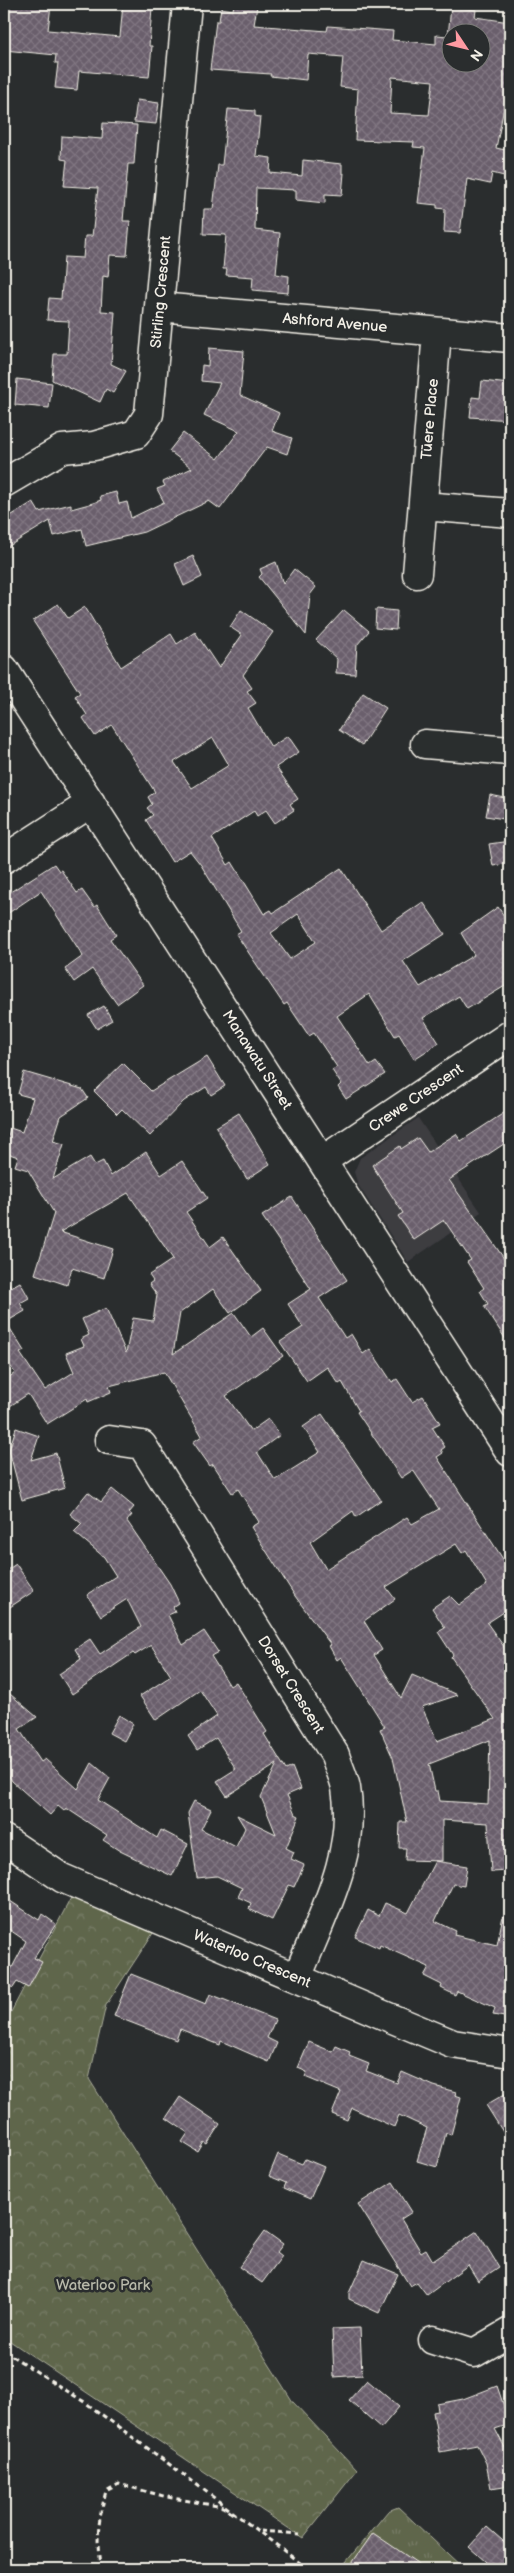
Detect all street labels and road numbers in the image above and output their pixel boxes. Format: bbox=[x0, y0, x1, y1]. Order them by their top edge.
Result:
street label: Stirling Crescent bbox=[147, 235, 175, 349]
street label: Ashford Avenue bbox=[282, 309, 388, 337]
street label: Tūere Place bbox=[417, 377, 443, 460]
street label: Manawatu Street bbox=[218, 1007, 296, 1114]
street label: Crewe Crescent bbox=[365, 1059, 467, 1137]
street label: Dorset Crescent bbox=[253, 1633, 329, 1738]
street label: Waterloo Crescent bbox=[190, 1926, 314, 1993]

